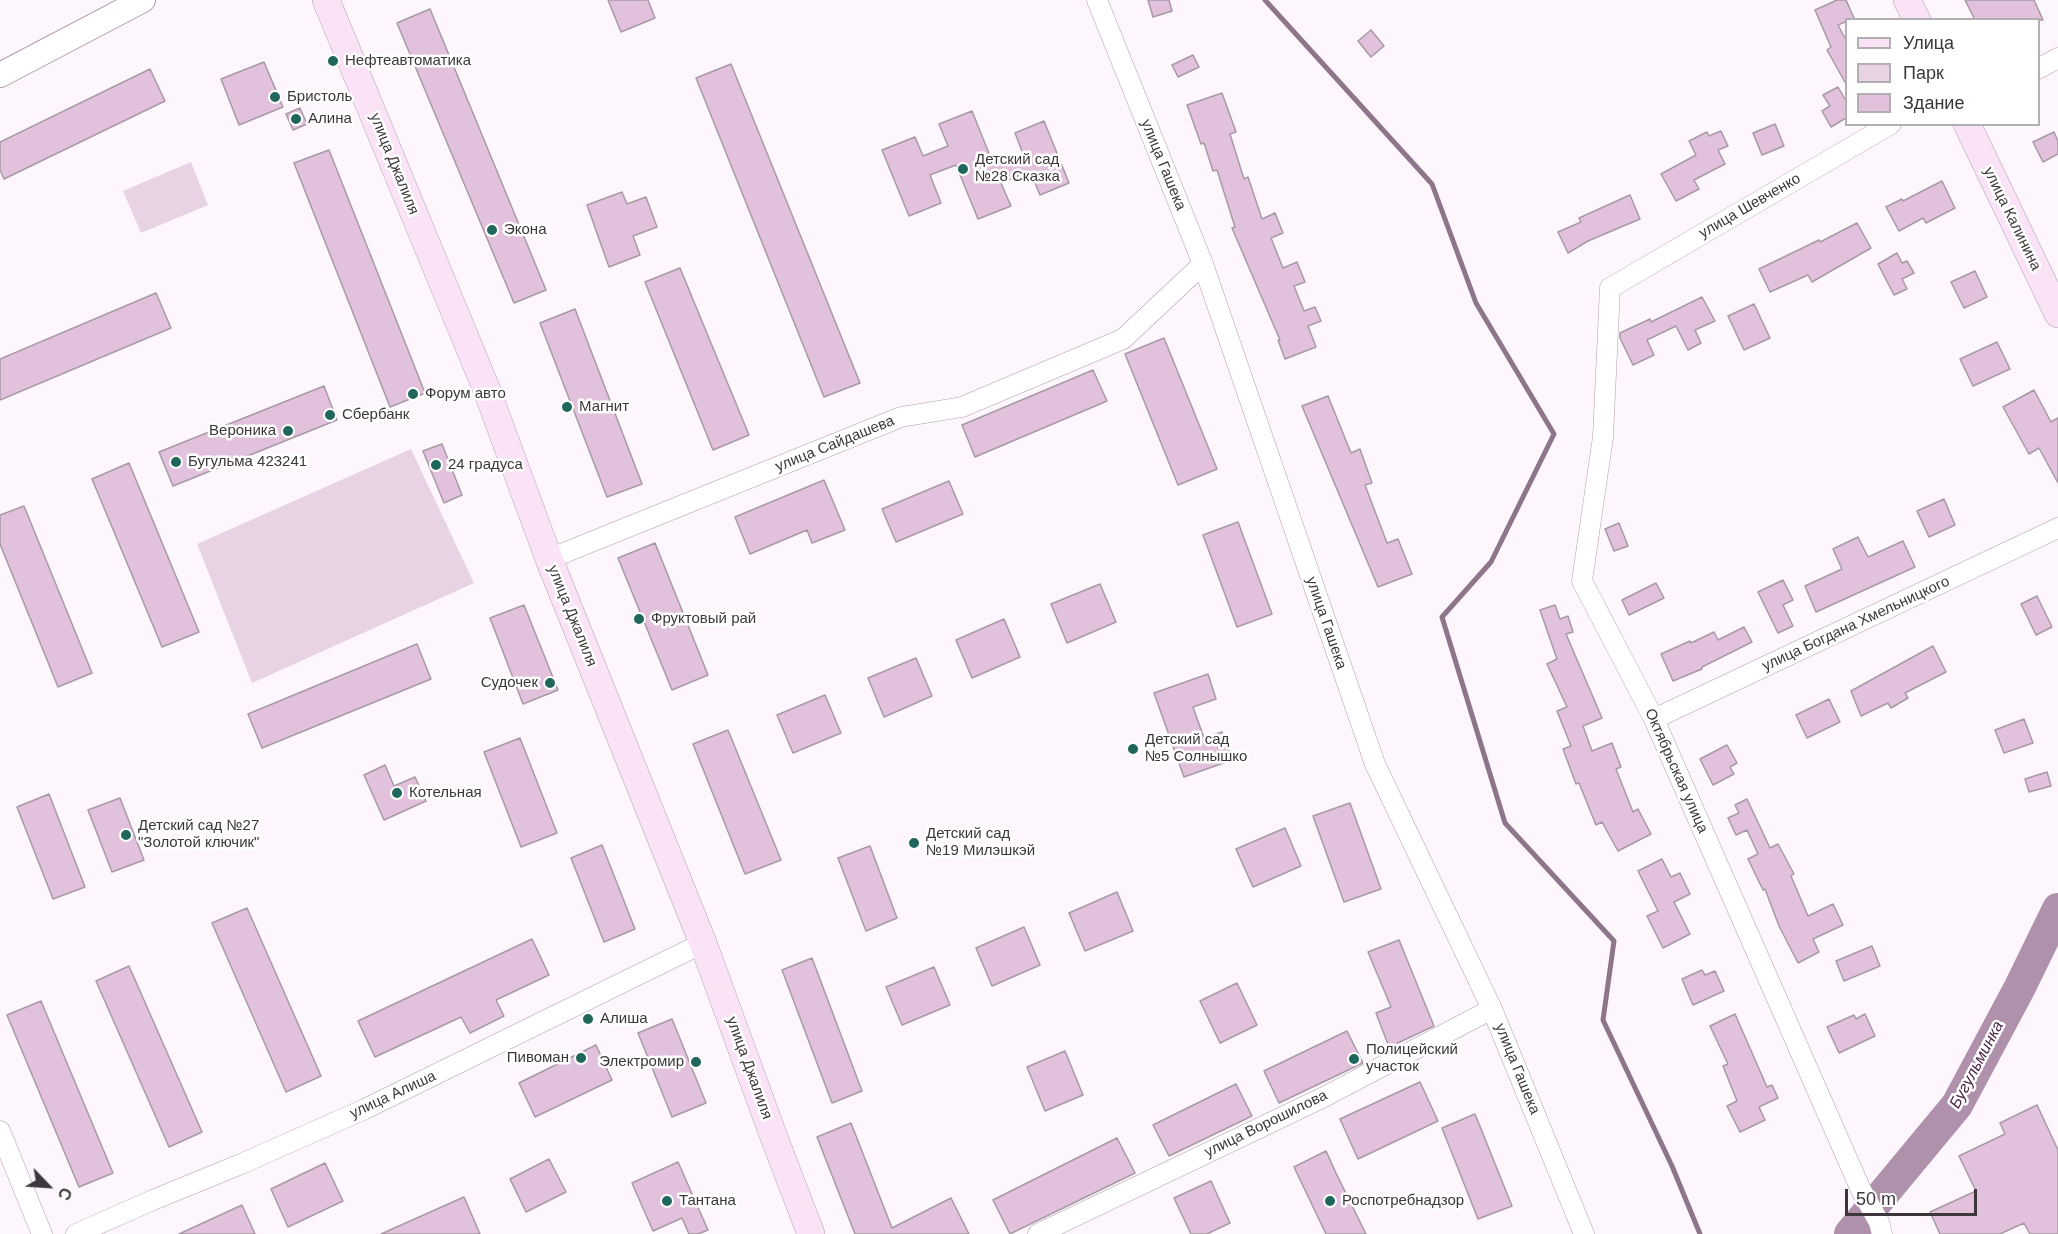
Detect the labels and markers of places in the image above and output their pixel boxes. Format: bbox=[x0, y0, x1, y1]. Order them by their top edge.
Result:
place label: Нефтеавтоматика bbox=[345, 52, 471, 70]
marker: Нефтеавтоматика bbox=[326, 54, 340, 68]
place label: Бристоль bbox=[287, 88, 352, 106]
marker: Бристоль bbox=[268, 90, 282, 104]
place label: Алина bbox=[308, 110, 352, 128]
marker: Алина bbox=[289, 112, 303, 126]
place label: Детский сад №28 Сказка bbox=[975, 151, 1060, 186]
marker: Детский сад №28 Сказка bbox=[956, 162, 970, 176]
place label: Экона bbox=[504, 221, 546, 239]
marker: Экона bbox=[485, 223, 499, 237]
place label: Форум авто bbox=[425, 385, 506, 403]
marker: Форум авто bbox=[406, 387, 420, 401]
place label: Магнит bbox=[579, 398, 629, 416]
marker: Магнит bbox=[560, 400, 574, 414]
place label: Сбербанк bbox=[342, 406, 409, 424]
marker: Сбербанк bbox=[323, 408, 337, 422]
place label: Вероника bbox=[209, 422, 276, 440]
marker: Вероника bbox=[281, 424, 295, 438]
place label: Бугульма 423241 bbox=[188, 453, 307, 471]
marker: Бугульма 423241 bbox=[169, 455, 183, 469]
place label: 24 градуса bbox=[448, 456, 523, 474]
marker: 24 градуса bbox=[429, 458, 443, 472]
place label: Фруктовый рай bbox=[651, 610, 756, 628]
marker: Фруктовый рай bbox=[632, 612, 646, 626]
place label: Судочек bbox=[481, 674, 538, 692]
marker: Судочек bbox=[543, 676, 557, 690]
place label: Детский сад №5 Солнышко bbox=[1145, 731, 1247, 766]
marker: Детский сад №5 Солнышко bbox=[1126, 742, 1140, 756]
place label: Котельная bbox=[409, 784, 482, 802]
marker: Котельная bbox=[390, 786, 404, 800]
place label: Детский сад №27 "Золотой ключик" bbox=[138, 817, 259, 852]
place label: Детский сад №19 Милэшкэй bbox=[926, 825, 1035, 860]
marker: Детский сад №27 "Золотой ключик" bbox=[119, 828, 133, 842]
marker: Детский сад №19 Милэшкэй bbox=[907, 836, 921, 850]
place label: Алиша bbox=[600, 1010, 648, 1028]
marker: Алиша bbox=[581, 1012, 595, 1026]
place label: Полицейский участок bbox=[1366, 1041, 1458, 1076]
place label: Пивоман bbox=[507, 1049, 569, 1067]
marker: Пивоман bbox=[574, 1051, 588, 1065]
marker: Полицейский участок bbox=[1347, 1052, 1361, 1066]
place label: Электромир bbox=[599, 1053, 684, 1071]
marker: Электромир bbox=[689, 1055, 703, 1069]
place label: Тантана bbox=[679, 1192, 736, 1210]
place label: Роспотребнадзор bbox=[1342, 1192, 1464, 1210]
marker: Тантана bbox=[660, 1194, 674, 1208]
marker: Роспотребнадзор bbox=[1323, 1194, 1337, 1208]

